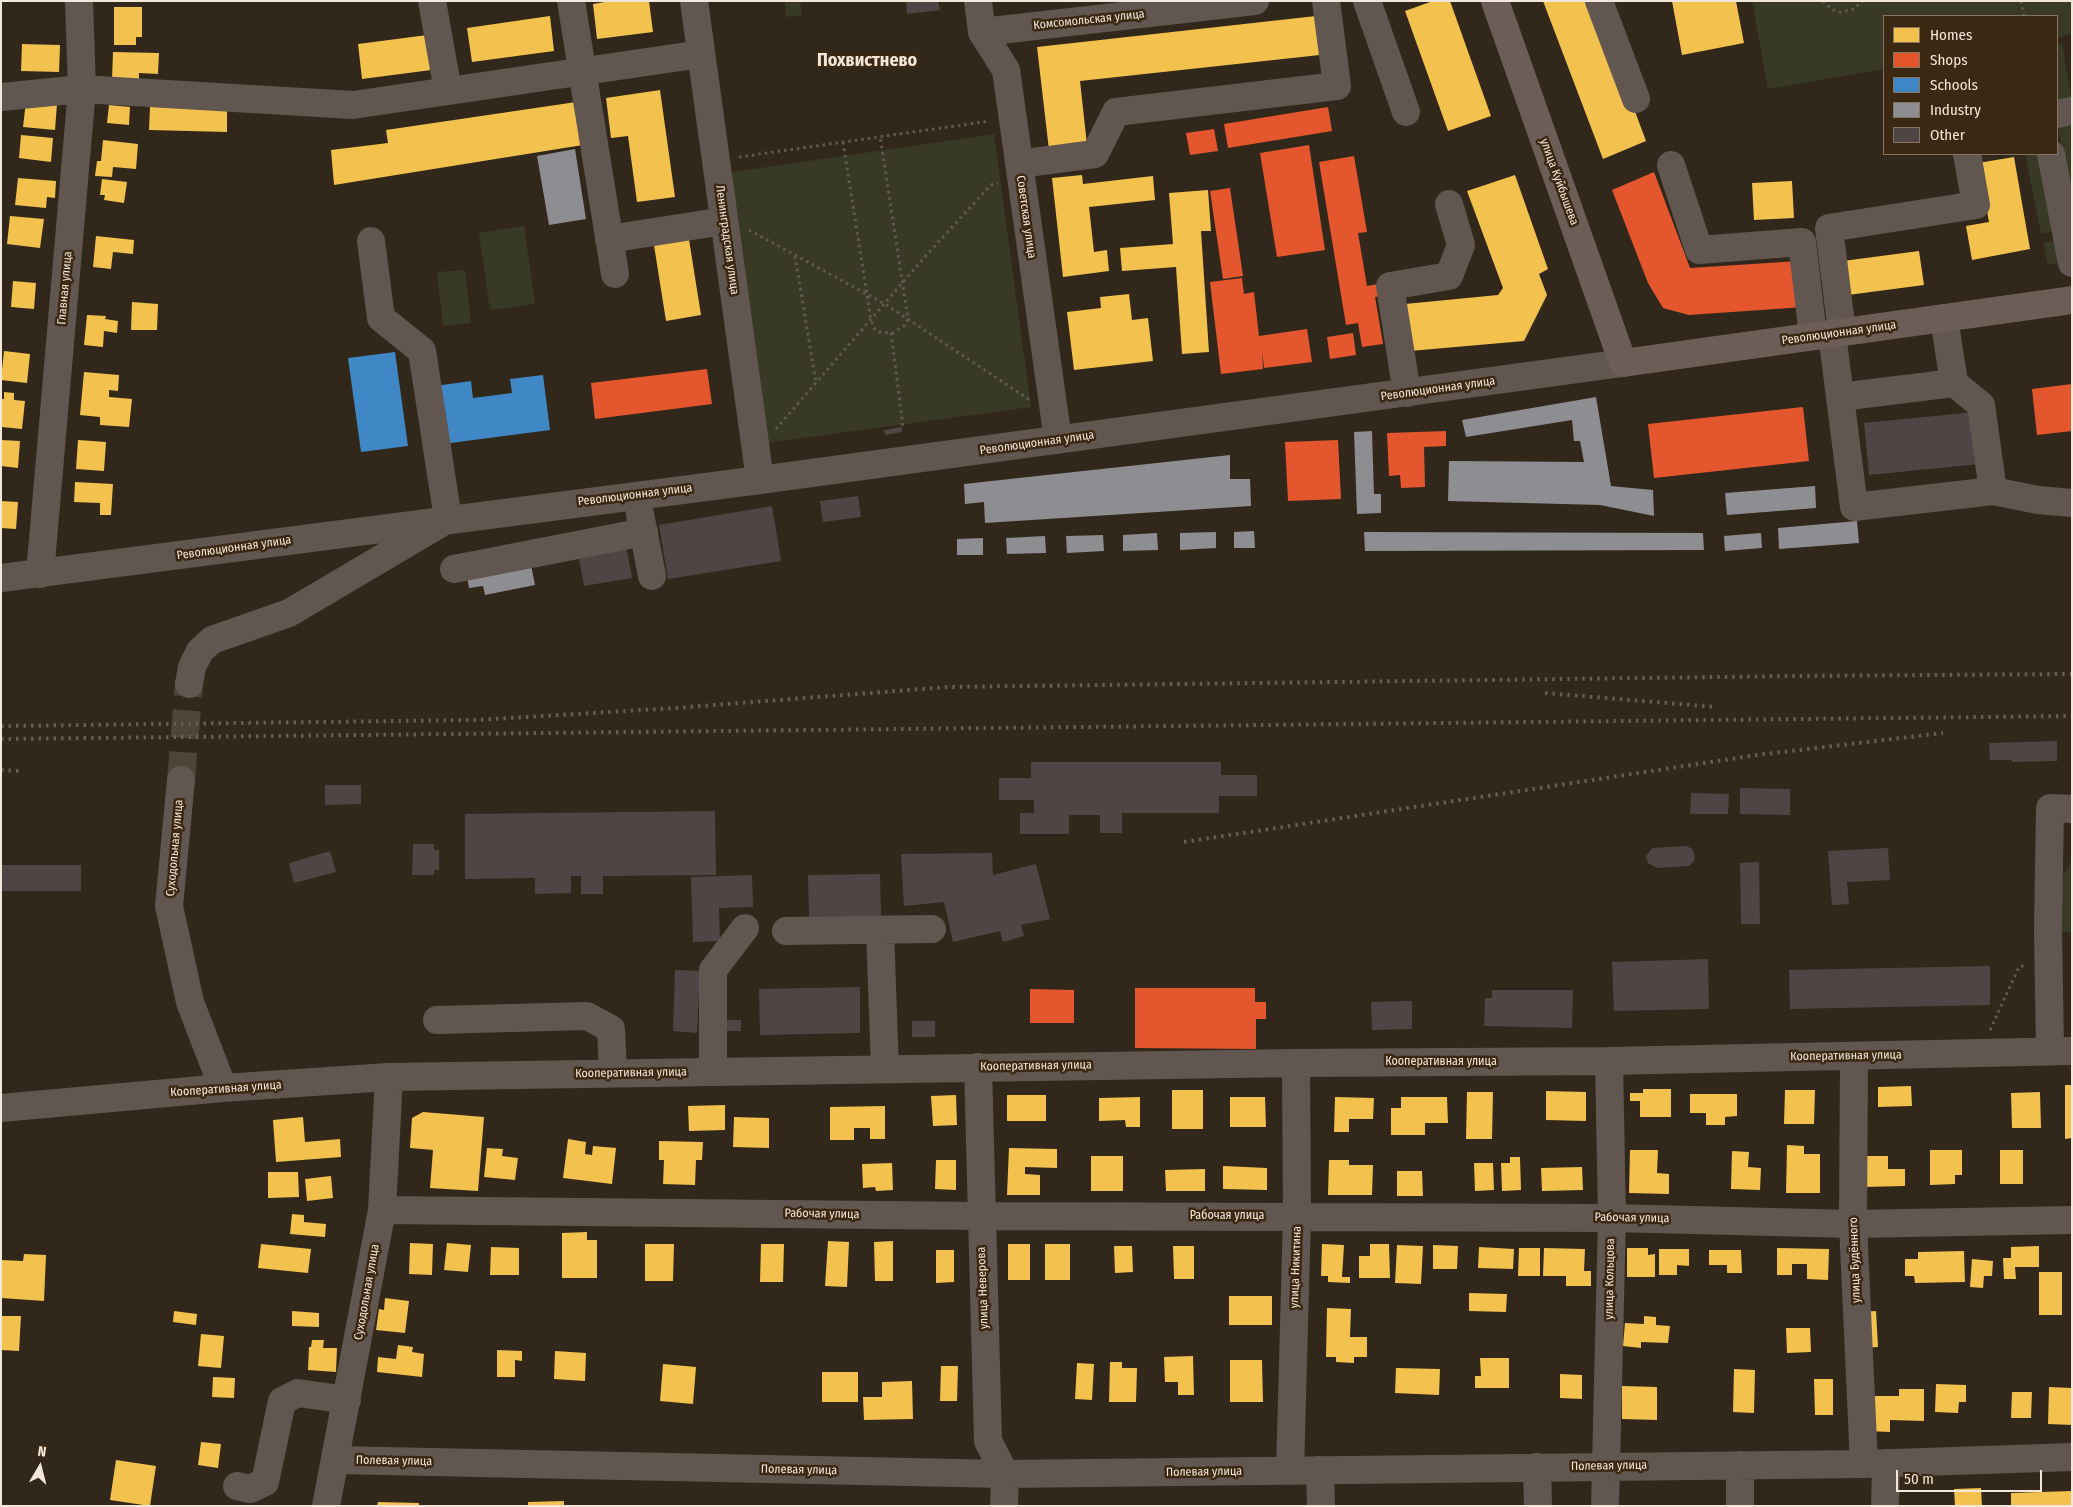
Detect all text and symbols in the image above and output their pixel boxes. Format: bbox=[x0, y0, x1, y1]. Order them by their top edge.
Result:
street label: Комсомольская улица bbox=[1033, 7, 1145, 33]
legend bbox=[1883, 15, 2058, 155]
text: Homes bbox=[1930, 26, 1972, 44]
district label: Похвистнево bbox=[817, 50, 917, 72]
text: Shops bbox=[1930, 51, 1968, 69]
text: Schools bbox=[1930, 76, 1978, 94]
text: Industry bbox=[1930, 101, 1981, 119]
text: Other bbox=[1930, 126, 1965, 144]
street label: улица Куйбышева bbox=[1537, 137, 1581, 227]
street label: Советская улица bbox=[1013, 175, 1039, 259]
street label: Ленинградская улица bbox=[712, 184, 742, 296]
street label: Главная улица bbox=[55, 251, 75, 325]
street label: Революционная улица bbox=[1781, 318, 1897, 348]
street label: Революционная улица bbox=[1380, 374, 1496, 404]
street label: Революционная улица bbox=[979, 428, 1095, 458]
street label: Революционная улица bbox=[577, 481, 693, 509]
street label: Революционная улица bbox=[176, 533, 292, 563]
street label: Суходольная улица bbox=[164, 799, 186, 897]
street label: Кооперативная улица bbox=[1790, 1048, 1902, 1064]
street label: Кооперативная улица bbox=[1385, 1055, 1497, 1069]
street label: Кооперативная улица bbox=[980, 1058, 1092, 1074]
street label: Кооперативная улица bbox=[575, 1065, 687, 1081]
street label: Кооперативная улица bbox=[170, 1078, 282, 1100]
street label: Рабочая улица bbox=[785, 1206, 859, 1222]
street label: Рабочая улица bbox=[1190, 1209, 1264, 1223]
street label: Рабочая улица bbox=[1595, 1210, 1669, 1226]
street label: улица Будённого bbox=[1846, 1217, 1864, 1303]
street label: улица Никитина bbox=[1287, 1226, 1305, 1308]
street label: улица Кольцова bbox=[1602, 1238, 1618, 1320]
street label: Суходольная улица bbox=[351, 1243, 383, 1341]
street label: улица Неверова bbox=[974, 1247, 992, 1329]
north arrow bbox=[15, 1442, 65, 1492]
text: N bbox=[37, 1443, 47, 1461]
street label: Полевая улица bbox=[356, 1453, 432, 1469]
street label: Полевая улица bbox=[1571, 1458, 1647, 1474]
scale bar bbox=[1898, 1460, 2044, 1492]
street label: Полевая улица bbox=[761, 1462, 837, 1478]
street label: Полевая улица bbox=[1166, 1464, 1242, 1480]
text: 50 m bbox=[1904, 1470, 1934, 1488]

